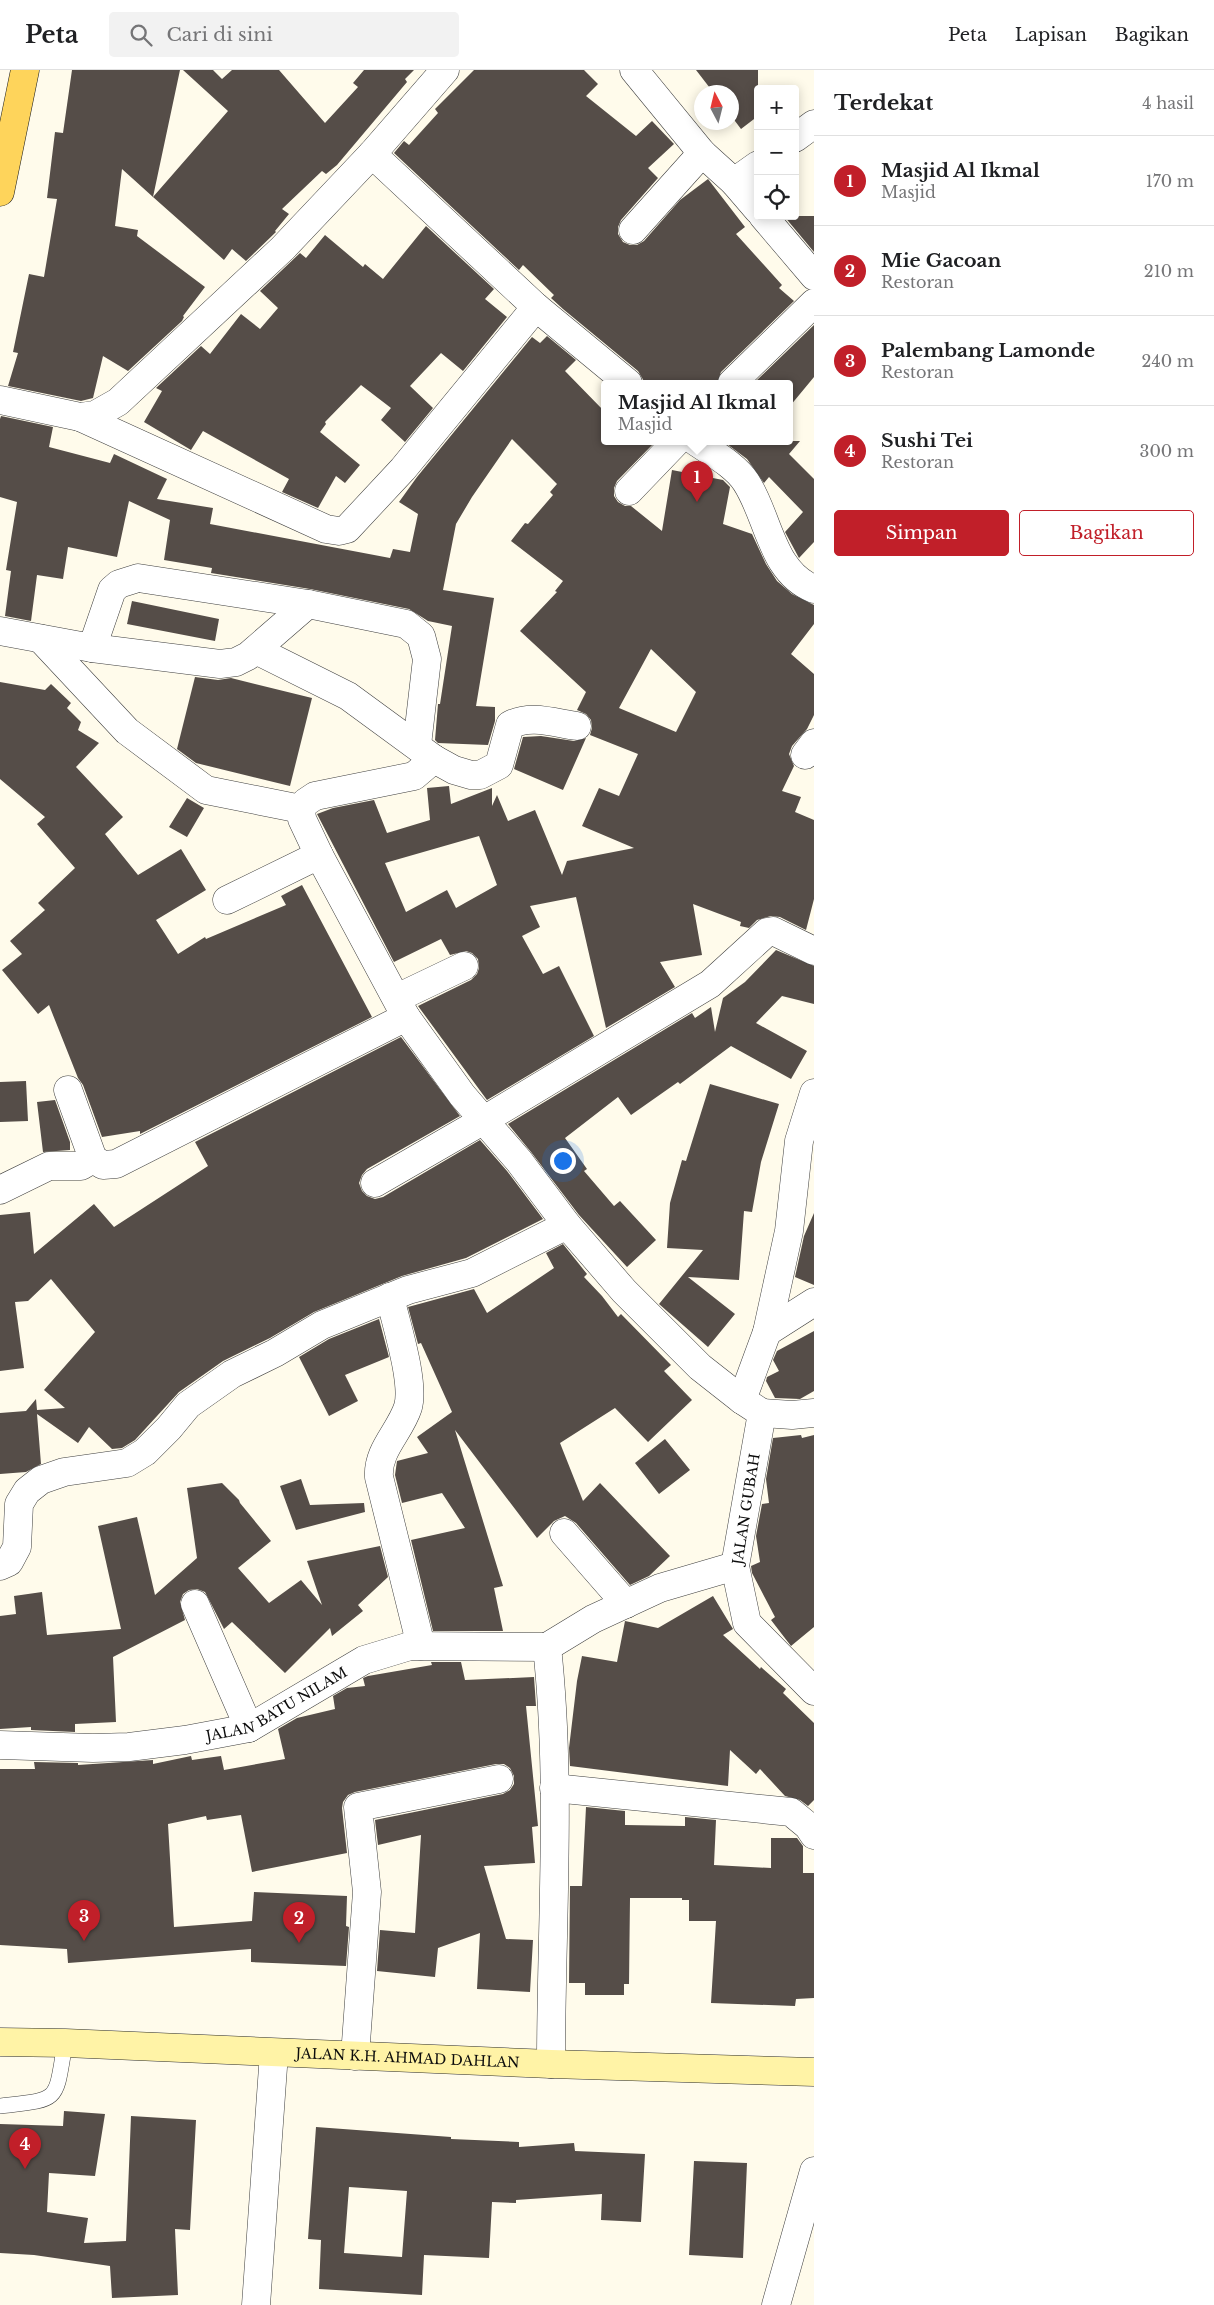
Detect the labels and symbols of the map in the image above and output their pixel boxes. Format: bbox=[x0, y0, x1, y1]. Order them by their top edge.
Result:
north arrow bbox=[694, 85, 739, 130]
pin: 1 bbox=[681, 461, 713, 502]
your location bbox=[550, 1148, 576, 1174]
street label: JALAN GUBAH bbox=[728, 1452, 764, 1568]
street label: JALAN BATU NILAM bbox=[202, 1663, 350, 1745]
pin: 3 bbox=[68, 1900, 100, 1941]
pin: 2 bbox=[283, 1902, 315, 1943]
street label: JALAN K.H. AHMAD DAHLAN bbox=[293, 2044, 520, 2072]
pin: 4 bbox=[9, 2128, 41, 2169]

